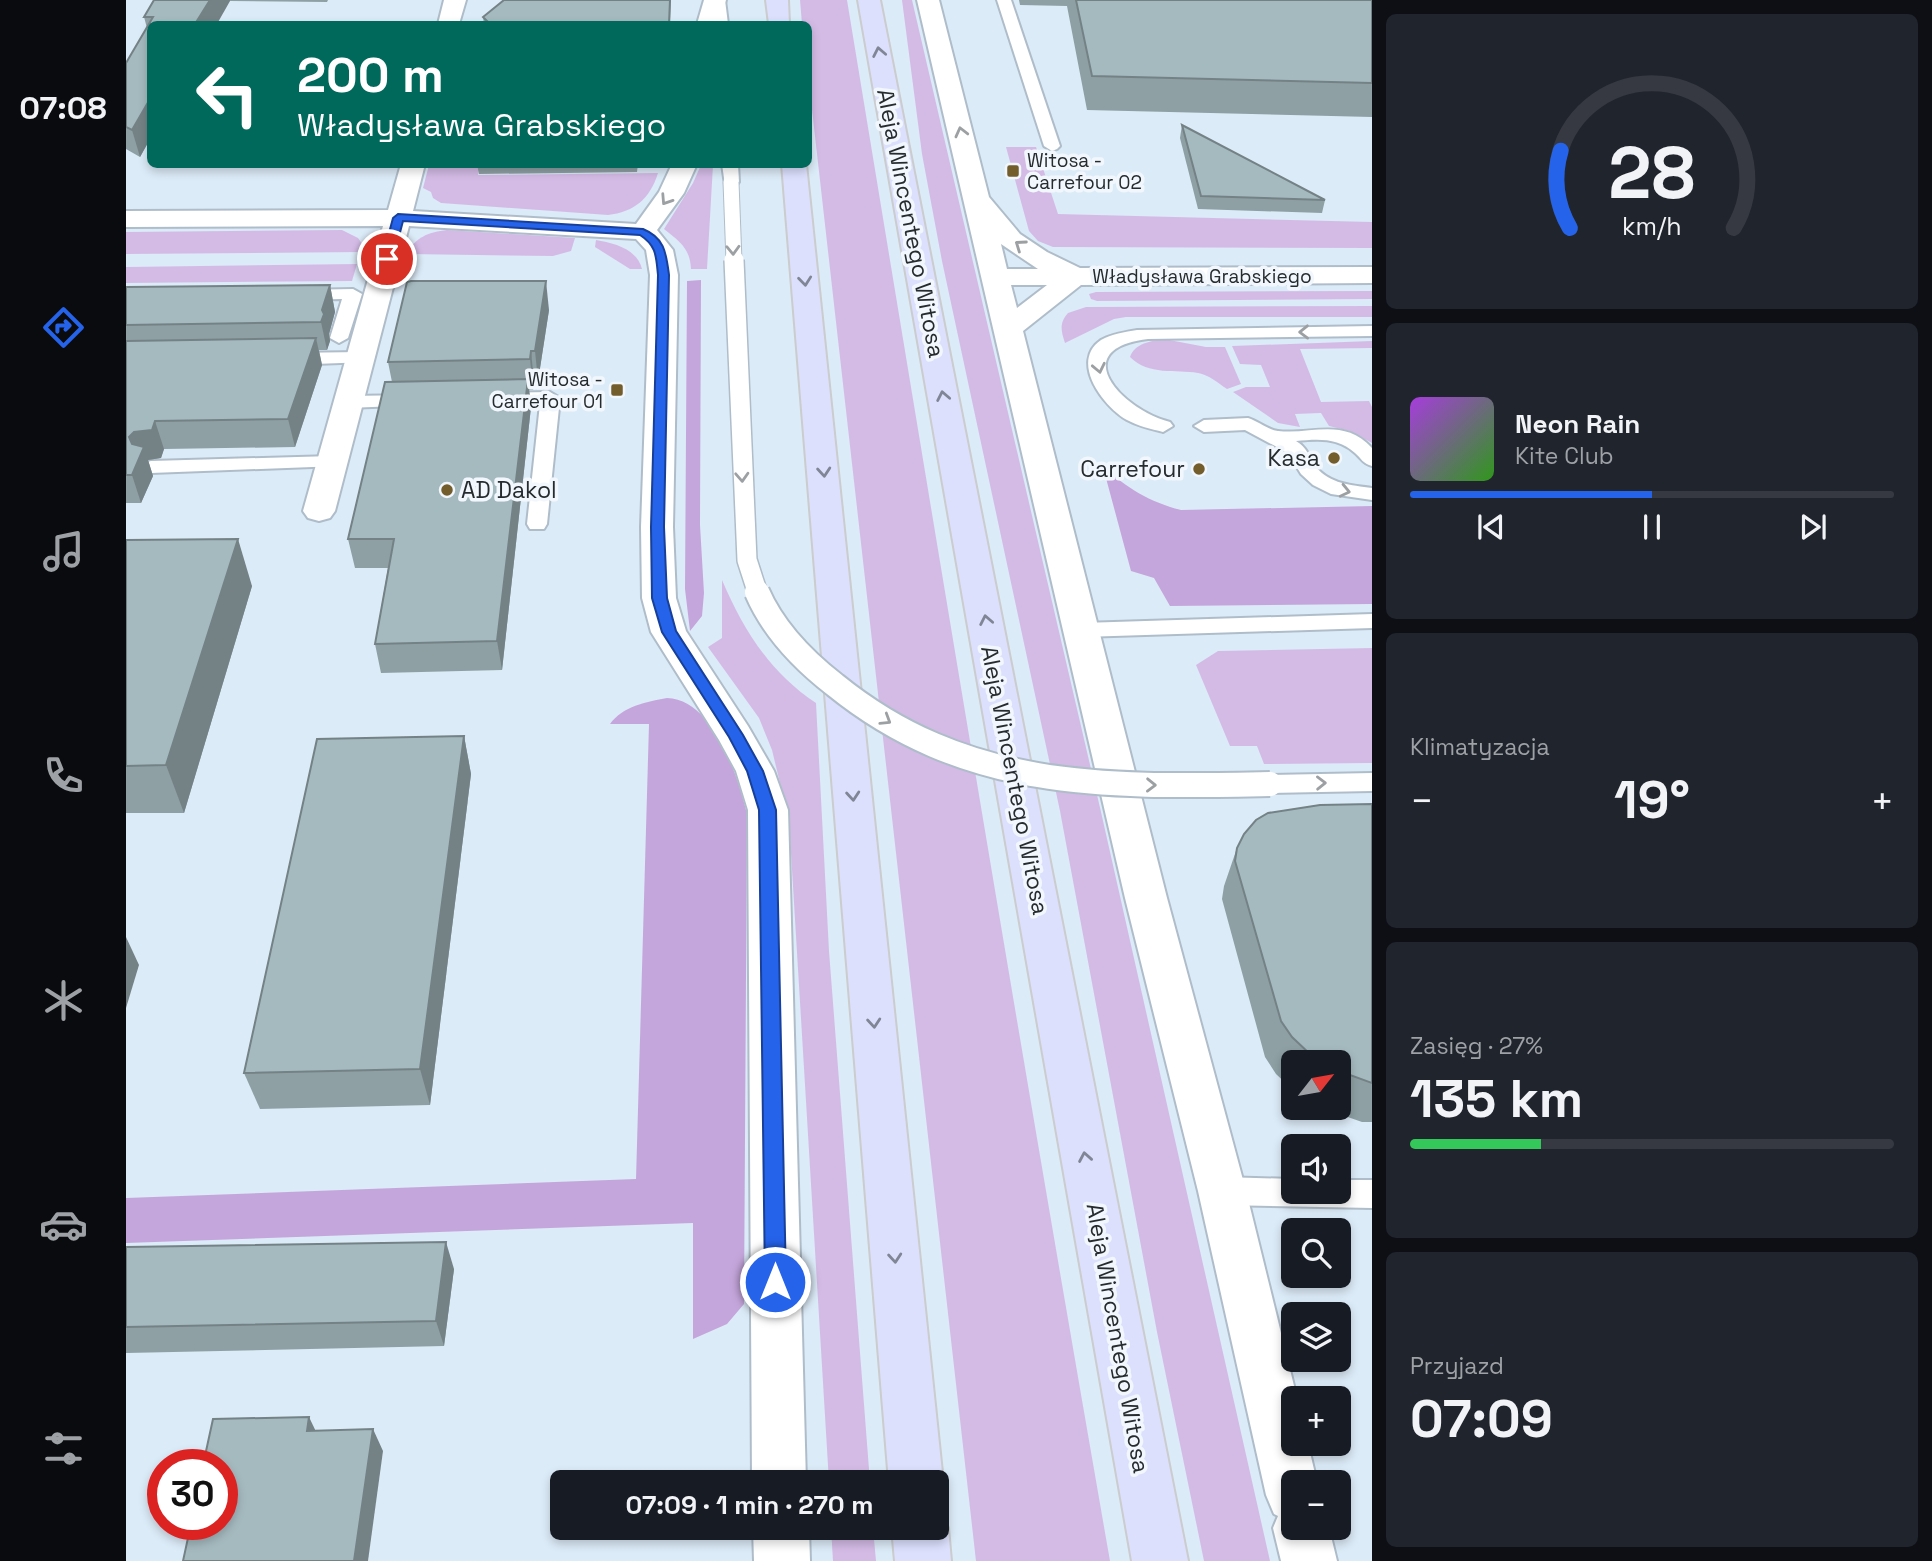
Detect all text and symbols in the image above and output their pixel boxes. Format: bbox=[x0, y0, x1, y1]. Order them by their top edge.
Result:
text: 200 m bbox=[297, 44, 444, 106]
one-way arrow bbox=[872, 46, 887, 58]
icon: left bbox=[182, 49, 273, 140]
street label: Aleja Wincentego Witosa bbox=[870, 86, 952, 360]
text: 07:08 bbox=[19, 88, 107, 128]
text: Władysława Grabskiego bbox=[297, 105, 666, 145]
one-way arrow bbox=[955, 126, 969, 138]
text: 28 bbox=[1609, 126, 1695, 219]
place label: Witosa - Carrefour 02 bbox=[1027, 148, 1142, 195]
marker: Witosa - Carrefour 02 bbox=[1005, 163, 1021, 179]
one-way arrow bbox=[661, 192, 674, 205]
text: km/h bbox=[1622, 210, 1682, 242]
pin bbox=[357, 229, 417, 289]
icon: arrive bbox=[368, 240, 406, 278]
one-way arrow bbox=[1015, 241, 1028, 253]
one-way arrow bbox=[726, 245, 741, 256]
street label: Władysława Grabskiego bbox=[1092, 264, 1312, 289]
one-way arrow bbox=[798, 275, 813, 287]
icon: directions bbox=[39, 303, 88, 352]
one-way arrow bbox=[1298, 324, 1309, 340]
one-way arrow bbox=[1090, 362, 1105, 374]
place label: Witosa - Carrefour 01 bbox=[492, 367, 603, 414]
marker: Witosa - Carrefour 01 bbox=[609, 382, 625, 398]
one-way arrow bbox=[937, 390, 952, 402]
text: Neon Rain bbox=[1515, 407, 1640, 441]
text: Kite Club bbox=[1515, 441, 1614, 471]
place label: Kasa bbox=[1268, 443, 1320, 473]
marker: Kasa bbox=[1326, 450, 1342, 466]
place label: Carrefour bbox=[1080, 454, 1185, 484]
marker: Carrefour bbox=[1191, 461, 1207, 477]
one-way arrow bbox=[816, 467, 831, 478]
one-way arrow bbox=[734, 472, 749, 483]
place label: AD Dakol bbox=[461, 475, 557, 505]
marker: AD Dakol bbox=[439, 482, 455, 498]
one-way arrow bbox=[1339, 482, 1351, 497]
icon: previous bbox=[1472, 508, 1510, 546]
icon: pause bbox=[1633, 508, 1671, 546]
icon: next bbox=[1794, 508, 1832, 546]
icon: music bbox=[39, 527, 88, 576]
one-way arrow bbox=[979, 614, 994, 626]
street label: Aleja Wincentego Witosa bbox=[974, 643, 1056, 917]
one-way arrow bbox=[878, 712, 891, 725]
text: Klimatyzacja bbox=[1410, 732, 1550, 762]
icon: phone bbox=[39, 751, 88, 800]
text: 19° bbox=[1614, 767, 1690, 833]
one-way arrow bbox=[1316, 775, 1327, 791]
one-way arrow bbox=[1146, 777, 1157, 793]
text: − bbox=[1410, 777, 1434, 825]
text: + bbox=[1870, 777, 1894, 825]
one-way arrow bbox=[845, 791, 860, 802]
icon: climate bbox=[39, 976, 88, 1025]
one-way arrow bbox=[866, 1017, 881, 1028]
text: Zasięg · 27% bbox=[1410, 1031, 1543, 1061]
north arrow bbox=[1281, 1050, 1351, 1120]
map controls bbox=[1281, 1050, 1351, 1540]
text: 135 km bbox=[1410, 1066, 1583, 1132]
button: sound bbox=[1281, 1134, 1351, 1204]
one-way arrow bbox=[1078, 1151, 1093, 1163]
icon: car bbox=[39, 1200, 88, 1249]
street label: Aleja Wincentego Witosa bbox=[1079, 1201, 1157, 1475]
button: search bbox=[1281, 1218, 1351, 1288]
position arrow bbox=[738, 1245, 812, 1319]
one-way arrow bbox=[887, 1253, 902, 1264]
button: layers bbox=[1281, 1302, 1351, 1372]
text: Przyjazd bbox=[1410, 1351, 1504, 1381]
button: + bbox=[1281, 1386, 1351, 1456]
text: 07:09 bbox=[1410, 1386, 1553, 1452]
icon: filters bbox=[39, 1424, 88, 1473]
speed limit sign: 30 bbox=[147, 1449, 238, 1540]
button: − bbox=[1281, 1470, 1351, 1540]
text: 07:09 · 1 min · 270 m bbox=[626, 1488, 873, 1522]

